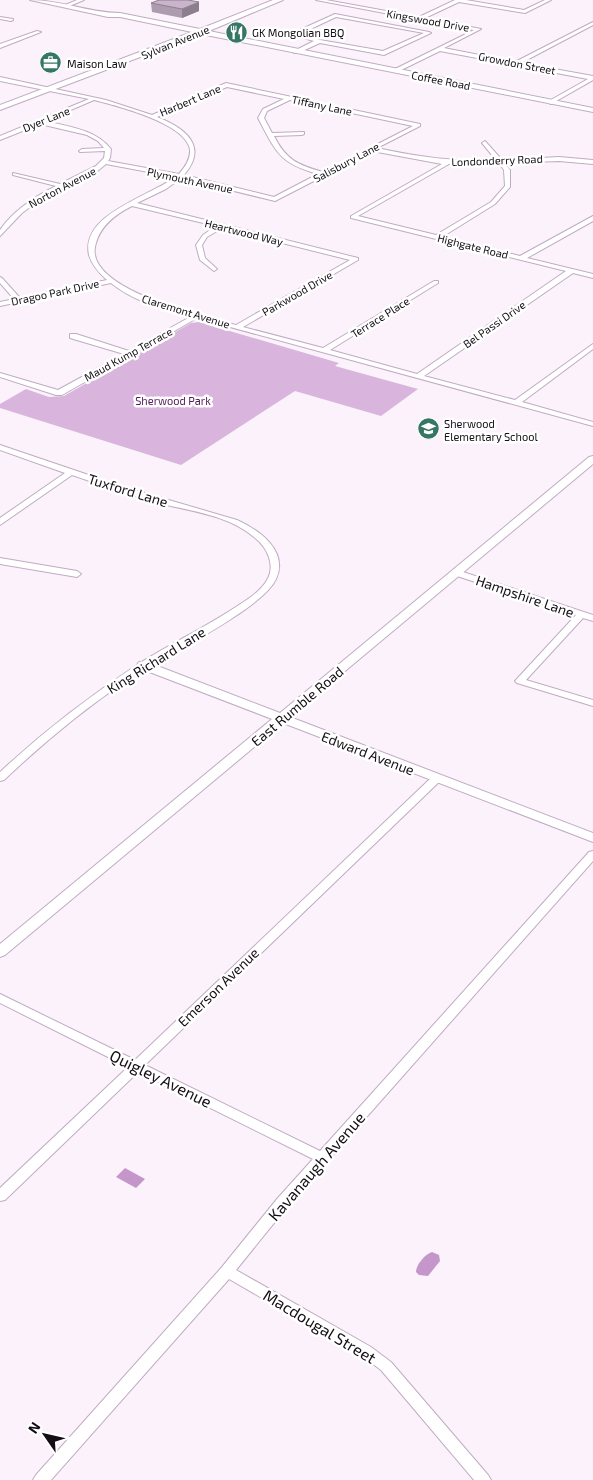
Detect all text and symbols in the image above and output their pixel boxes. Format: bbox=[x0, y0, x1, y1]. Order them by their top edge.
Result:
street label: Kingswood Drive bbox=[386, 6, 470, 34]
restaurant icon: GK Mongolian BBQ bbox=[224, 20, 248, 44]
street label: Sylvan Avenue bbox=[139, 22, 211, 62]
place label: GK Mongolian BBQ bbox=[252, 26, 344, 40]
street label: Growdon Street bbox=[477, 49, 557, 77]
office icon: Maison Law bbox=[39, 51, 63, 75]
place label: Maison Law bbox=[67, 57, 127, 70]
street label: Coffee Road bbox=[410, 68, 472, 92]
street label: Harbert Lane bbox=[158, 81, 223, 119]
street label: Tiffany Lane bbox=[291, 92, 353, 118]
street label: Dyer Lane bbox=[21, 104, 72, 134]
street label: Salisbury Lane bbox=[311, 139, 381, 185]
street label: Londonderry Road bbox=[451, 152, 543, 168]
street label: Norton Avenue bbox=[26, 164, 98, 210]
street label: Plymouth Avenue bbox=[146, 165, 234, 195]
street label: Heartwood Way bbox=[204, 216, 285, 248]
street label: Highgate Road bbox=[436, 231, 510, 261]
street label: Parkwood Drive bbox=[260, 268, 334, 318]
street label: Dragoo Park Drive bbox=[10, 276, 100, 308]
street label: Claremont Avenue bbox=[140, 291, 232, 331]
street label: Terrace Place bbox=[348, 294, 412, 340]
street label: Bel Passi Drive bbox=[460, 298, 528, 350]
street label: Maud Kump Terrace bbox=[82, 324, 174, 384]
park label: Sherwood Park bbox=[135, 394, 211, 407]
school or university icon: Sherwood Elementary School bbox=[416, 417, 440, 441]
place label: Sherwood Elementary School bbox=[444, 417, 538, 443]
street label: Tuxford Lane bbox=[86, 470, 170, 510]
street label: Hampshire Lane bbox=[474, 571, 576, 621]
street label: King Richard Lane bbox=[104, 623, 208, 697]
street label: East Rumble Road bbox=[247, 663, 347, 749]
street label: Edward Avenue bbox=[319, 727, 417, 779]
street label: Emerson Avenue bbox=[174, 944, 262, 1030]
street label: Quigley Avenue bbox=[107, 1045, 215, 1112]
street label: Kavanaugh Avenue bbox=[264, 1108, 368, 1224]
street label: Macdougal Street bbox=[260, 1285, 380, 1367]
north arrow bbox=[20, 1410, 70, 1460]
text: N bbox=[24, 1419, 44, 1436]

